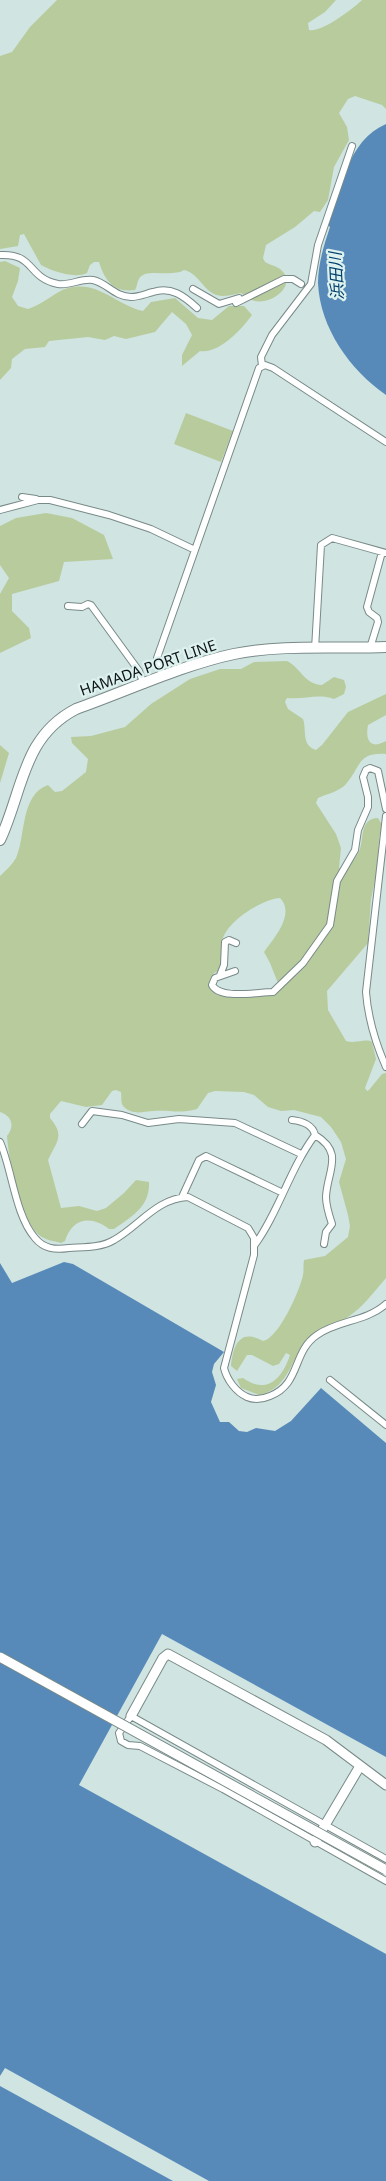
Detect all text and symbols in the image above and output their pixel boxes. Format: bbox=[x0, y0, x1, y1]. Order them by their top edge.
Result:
water label: 浜田川 bbox=[324, 249, 348, 301]
street label: HAMADA PORT LINE bbox=[77, 634, 219, 700]

